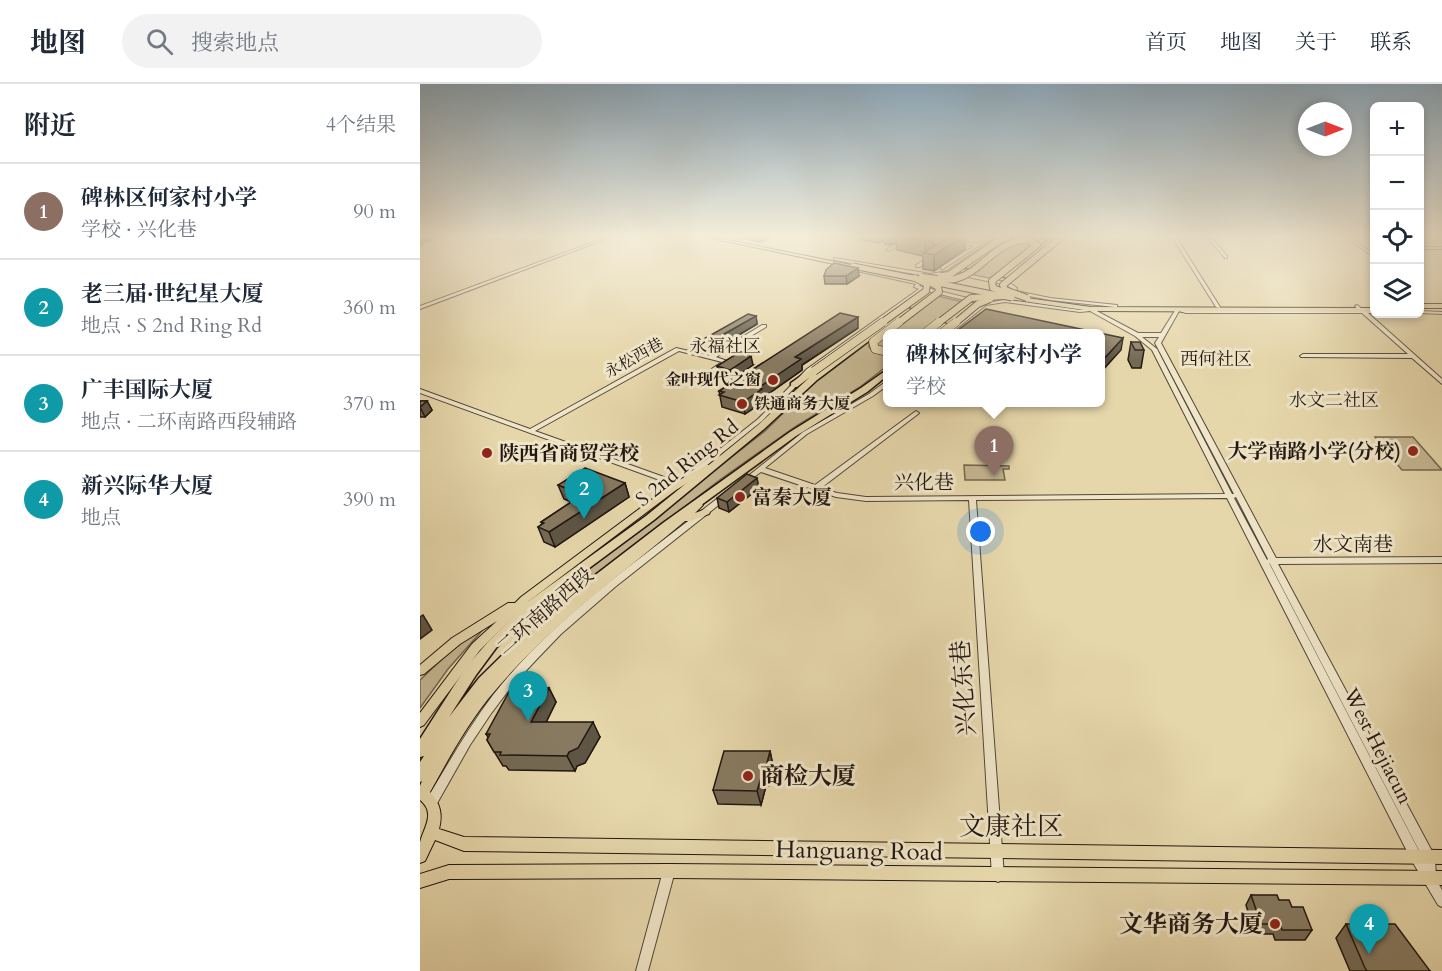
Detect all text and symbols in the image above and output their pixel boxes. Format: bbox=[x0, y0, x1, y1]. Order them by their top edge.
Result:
search box bbox=[122, 14, 542, 68]
text: 地图 bbox=[30, 24, 86, 62]
icon: search bbox=[143, 25, 176, 58]
text: 搜索地点 bbox=[191, 28, 279, 58]
text: 首页 bbox=[1145, 28, 1187, 57]
text: 地图 bbox=[1220, 28, 1262, 57]
text: 关于 bbox=[1295, 28, 1337, 57]
text: 联系 bbox=[1370, 28, 1412, 57]
north arrow bbox=[1298, 102, 1352, 156]
map controls bbox=[1370, 102, 1424, 318]
button: + bbox=[1370, 102, 1424, 156]
text: 附近 bbox=[24, 108, 76, 143]
text: 4个结果 bbox=[326, 111, 396, 138]
button: − bbox=[1370, 156, 1424, 210]
text: 碑林区何家村小学 bbox=[81, 183, 257, 213]
text: 1 bbox=[38, 198, 49, 225]
text: 90 m bbox=[353, 198, 396, 225]
button: locate bbox=[1370, 210, 1424, 264]
text: 学校 · 兴化巷 bbox=[81, 216, 197, 243]
button: layers bbox=[1370, 264, 1424, 318]
text: 老三届·世纪星大厦 bbox=[81, 279, 264, 309]
text: 2 bbox=[38, 294, 49, 321]
text: 360 m bbox=[343, 294, 396, 321]
text: 地点 · S 2nd Ring Rd bbox=[81, 312, 262, 339]
popup bbox=[883, 329, 1105, 407]
street label: 永松西巷 bbox=[601, 333, 667, 383]
district label: 永福社区 bbox=[689, 334, 761, 359]
text: 碑林区何家村小学 bbox=[906, 340, 1082, 370]
district label: 西何社区 bbox=[1180, 347, 1252, 372]
place label: 金叶现代之窗 bbox=[665, 369, 761, 391]
marker: 金叶现代之窗 bbox=[766, 373, 780, 387]
text: 学校 bbox=[906, 373, 946, 400]
text: 广丰国际大厦 bbox=[81, 375, 213, 405]
district label: 水文二社区 bbox=[1289, 388, 1379, 413]
text: 3 bbox=[38, 390, 49, 417]
text: 370 m bbox=[343, 390, 396, 417]
place label: 铁通商务大厦 bbox=[754, 393, 850, 415]
marker: 铁通商务大厦 bbox=[735, 397, 749, 411]
text: 地点 · 二环南路西段辅路 bbox=[81, 408, 297, 435]
street label: S 2nd Ring Rd bbox=[630, 413, 744, 513]
pin: 1 bbox=[974, 426, 1014, 476]
place label: 大学南路小学(分校) bbox=[1227, 438, 1401, 465]
place label: 陕西省商贸学校 bbox=[499, 440, 639, 467]
marker: 大学南路小学(分校) bbox=[1406, 444, 1420, 458]
marker: 陕西省商贸学校 bbox=[480, 446, 494, 460]
street label: 兴化巷 bbox=[894, 469, 954, 496]
pin: 2 bbox=[564, 470, 604, 519]
text: 新兴际华大厦 bbox=[81, 471, 213, 501]
place label: 富秦大厦 bbox=[752, 484, 832, 511]
text: 4 bbox=[38, 486, 49, 513]
text: 390 m bbox=[343, 486, 396, 513]
marker: 富秦大厦 bbox=[733, 490, 747, 504]
text: 地点 bbox=[81, 504, 121, 531]
your location bbox=[966, 517, 995, 546]
street label: 水文南巷 bbox=[1313, 531, 1393, 558]
street label: 二环南路西段 bbox=[491, 561, 599, 661]
street label: 兴化东巷 bbox=[944, 639, 984, 737]
pin: 3 bbox=[508, 672, 548, 721]
street label: West Hejiacun bbox=[1337, 683, 1419, 809]
place label: 商检大厦 bbox=[760, 760, 856, 793]
marker: 商检大厦 bbox=[741, 769, 755, 783]
district label: 文康社区 bbox=[959, 809, 1063, 844]
street label: Hanguang Road bbox=[775, 833, 943, 869]
pin: 4 bbox=[1350, 904, 1388, 954]
place label: 文华商务大厦 bbox=[1119, 908, 1263, 941]
marker: 文华商务大厦 bbox=[1268, 917, 1282, 931]

